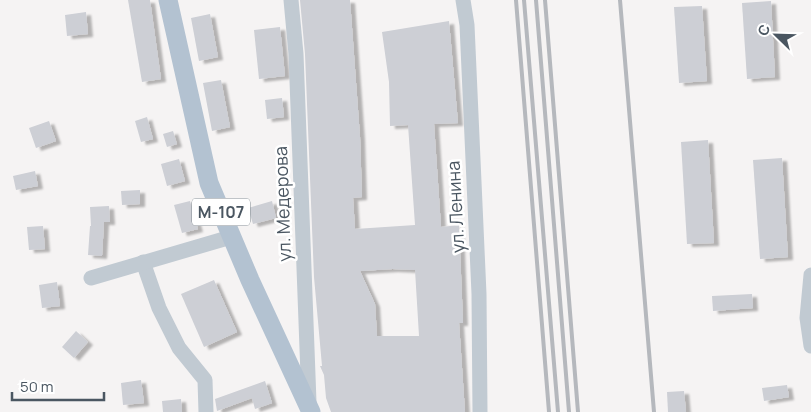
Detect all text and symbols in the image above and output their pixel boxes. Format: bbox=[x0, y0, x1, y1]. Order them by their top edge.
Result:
north arrow bbox=[751, 10, 801, 60]
text: С bbox=[753, 21, 774, 38]
street label: ул. Медерова bbox=[268, 146, 296, 262]
street label: ул. Ленина bbox=[441, 160, 469, 254]
road number: М-107 bbox=[192, 198, 250, 226]
scale bar bbox=[12, 370, 105, 402]
text: 50 m bbox=[20, 376, 54, 397]

